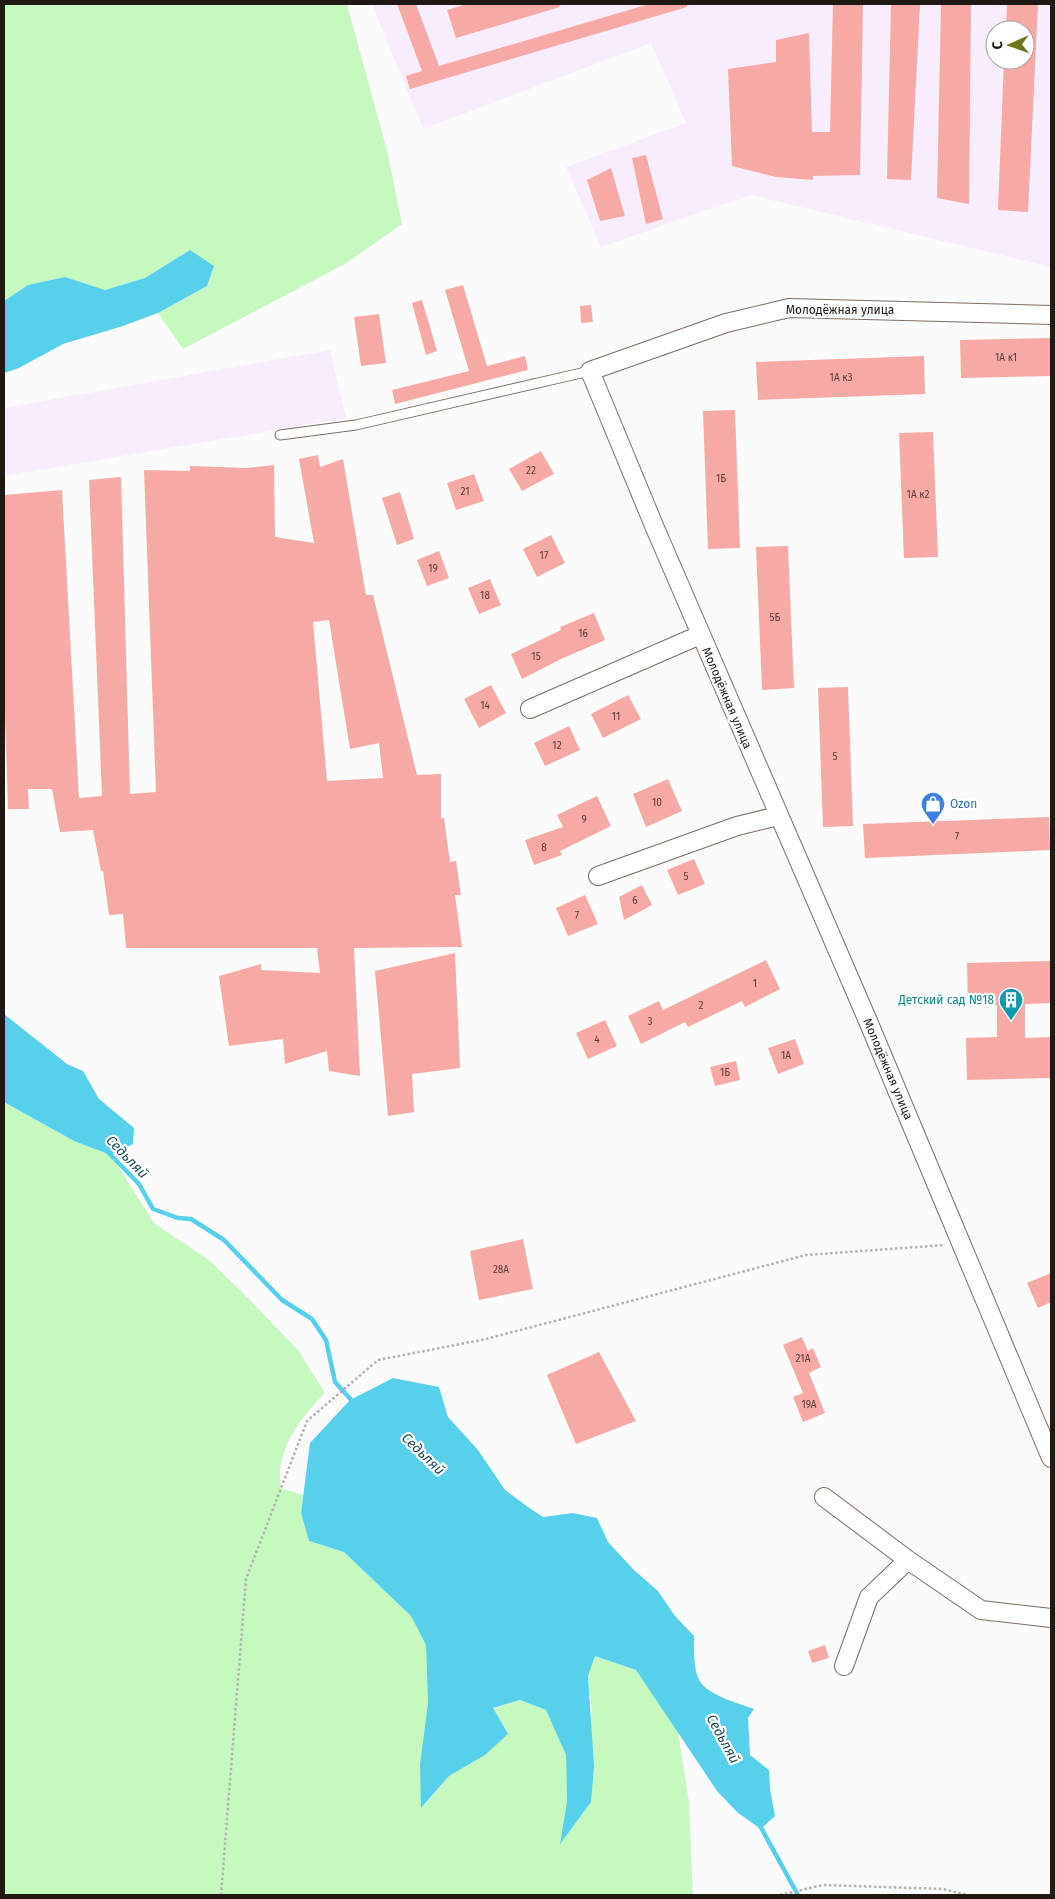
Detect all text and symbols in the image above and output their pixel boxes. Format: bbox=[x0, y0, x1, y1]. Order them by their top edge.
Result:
north arrow bbox=[985, 20, 1035, 70]
text: С bbox=[989, 41, 1006, 50]
street label: Молодёжная улица bbox=[786, 303, 894, 317]
house number: 1А к1 bbox=[995, 352, 1017, 364]
house number: 1А к3 bbox=[830, 372, 852, 384]
house number: 22 bbox=[526, 465, 536, 477]
house number: 1Б bbox=[716, 473, 726, 485]
house number: 21 bbox=[460, 486, 470, 498]
house number: 1А к2 bbox=[907, 489, 929, 501]
house number: 17 bbox=[540, 550, 549, 562]
house number: 19 bbox=[428, 563, 438, 575]
house number: 18 bbox=[480, 590, 490, 602]
house number: 5Б bbox=[770, 612, 781, 624]
house number: 16 bbox=[578, 628, 588, 640]
street label: Молодёжная улица bbox=[699, 645, 755, 751]
house number: 15 bbox=[531, 651, 541, 663]
house number: 14 bbox=[480, 700, 491, 712]
house number: 11 bbox=[612, 711, 620, 723]
house number: 12 bbox=[552, 740, 562, 752]
house number: 5 bbox=[832, 751, 838, 763]
shop icon: Ozon bbox=[920, 791, 946, 825]
house number: 10 bbox=[652, 797, 662, 809]
place label: Ozon bbox=[950, 797, 977, 811]
house number: 9 bbox=[581, 814, 587, 826]
house number: 7 bbox=[955, 831, 960, 843]
house number: 8 bbox=[541, 842, 547, 854]
house number: 5 bbox=[683, 871, 689, 883]
house number: 6 bbox=[632, 895, 638, 907]
house number: 7 bbox=[575, 910, 580, 922]
house number: 1 bbox=[753, 978, 757, 990]
building icon: Детский сад №18 bbox=[998, 987, 1024, 1021]
place label: Детский сад №18 bbox=[897, 993, 994, 1007]
house number: 2 bbox=[699, 1000, 704, 1012]
house number: 3 bbox=[648, 1016, 653, 1028]
street label: Молодёжная улица bbox=[860, 1016, 916, 1122]
house number: 4 bbox=[594, 1034, 600, 1046]
house number: 1А bbox=[781, 1050, 791, 1062]
house number: 1Б bbox=[720, 1067, 730, 1079]
water label: Седьляй bbox=[102, 1132, 152, 1182]
house number: 28А bbox=[493, 1264, 509, 1276]
house number: 21А bbox=[796, 1353, 811, 1365]
house number: 19А bbox=[801, 1399, 817, 1411]
water label: Седьляй bbox=[398, 1429, 448, 1479]
water label: Седьляй bbox=[703, 1712, 743, 1766]

